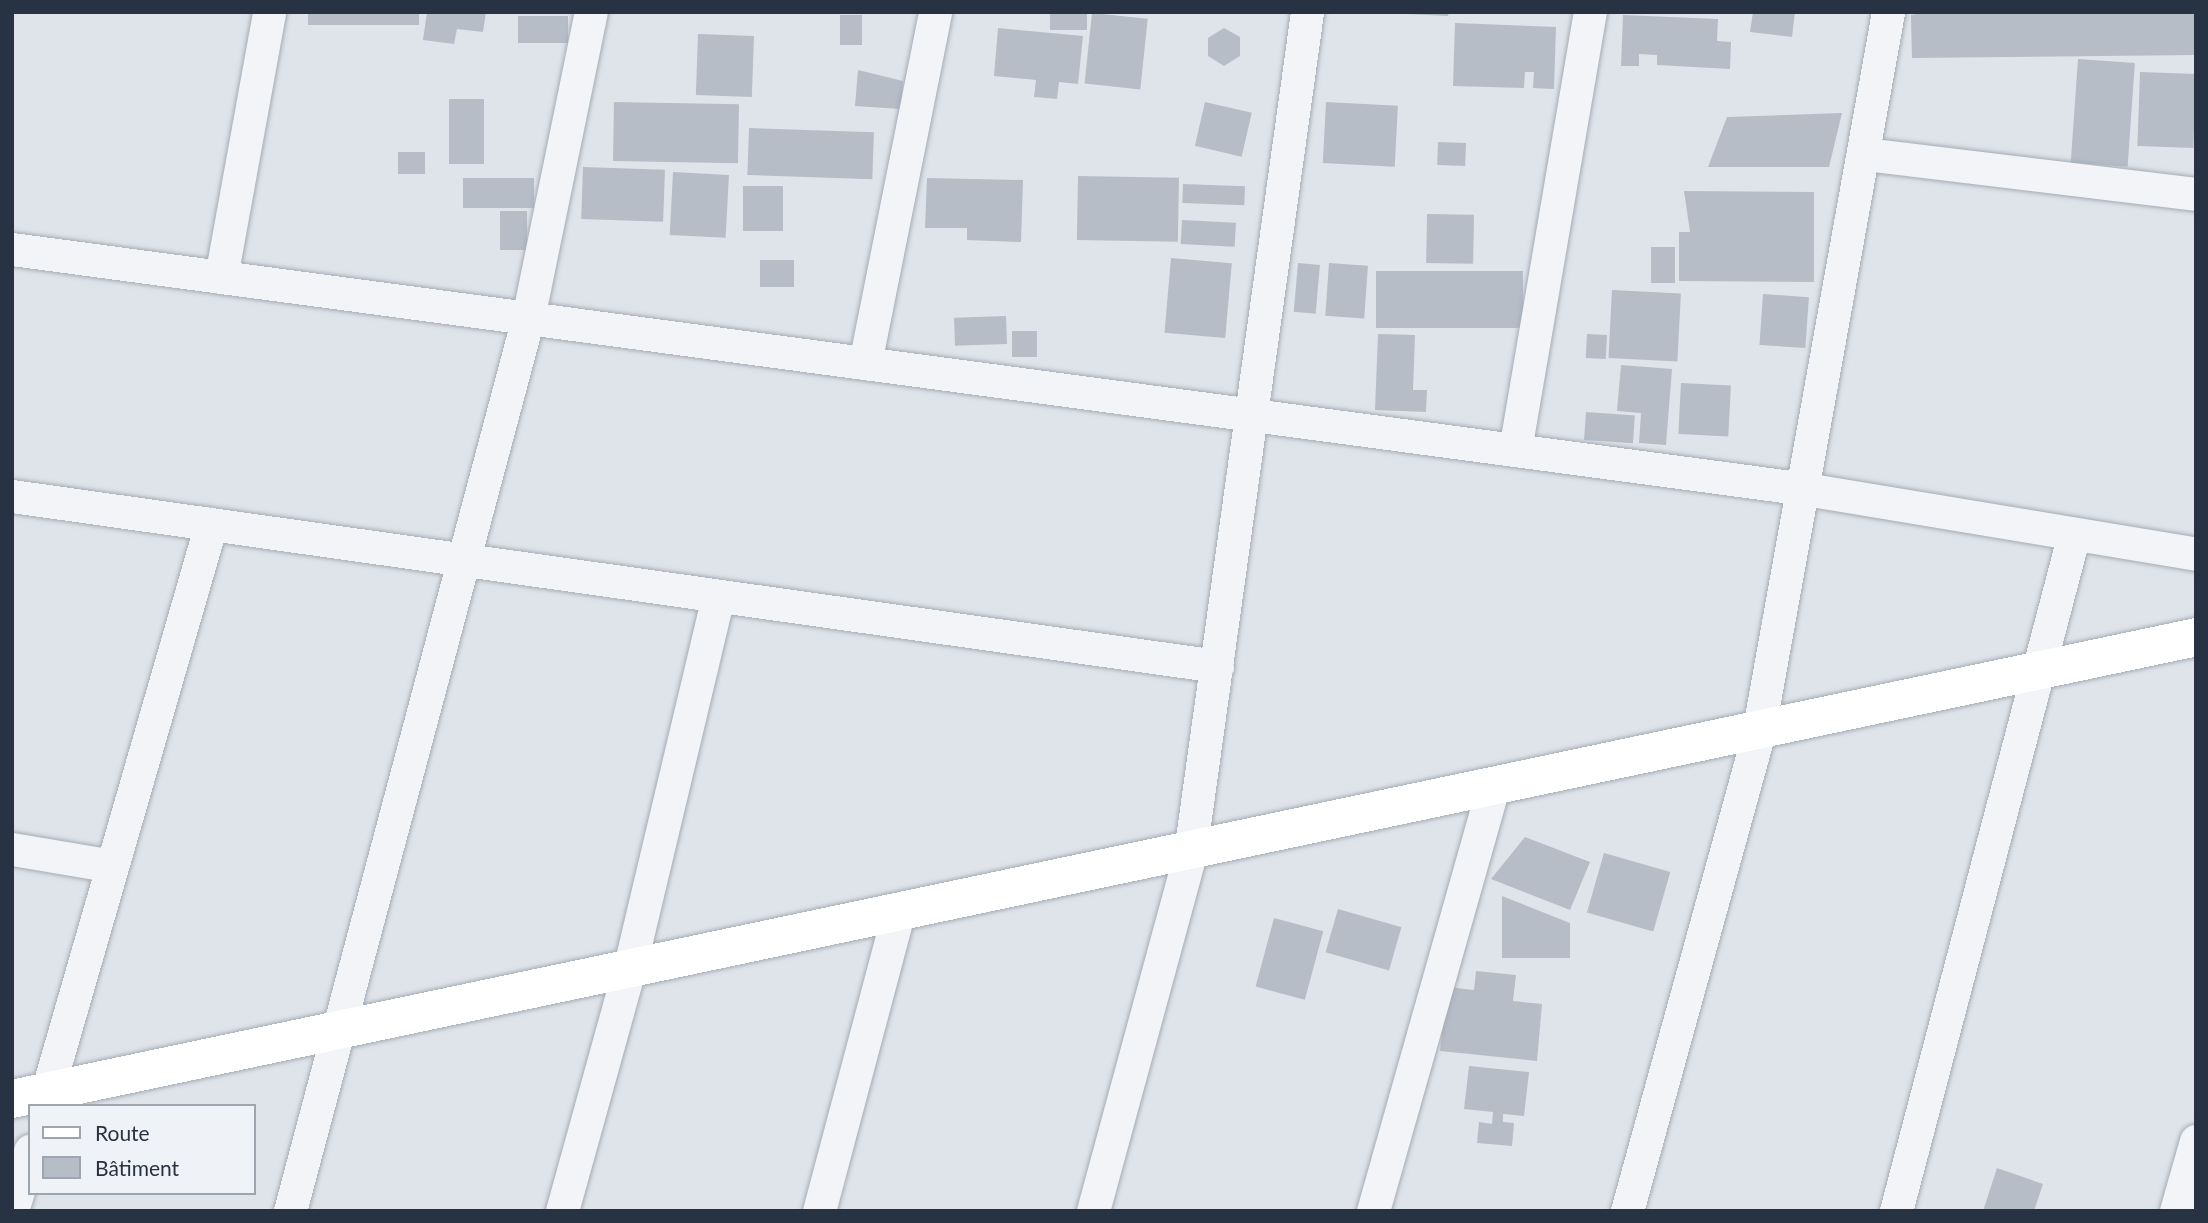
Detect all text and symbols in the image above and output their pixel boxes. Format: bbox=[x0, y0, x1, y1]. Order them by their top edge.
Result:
legend bbox=[28, 1104, 256, 1195]
text: Route bbox=[95, 1120, 150, 1145]
text: Bâtiment bbox=[95, 1155, 179, 1180]

